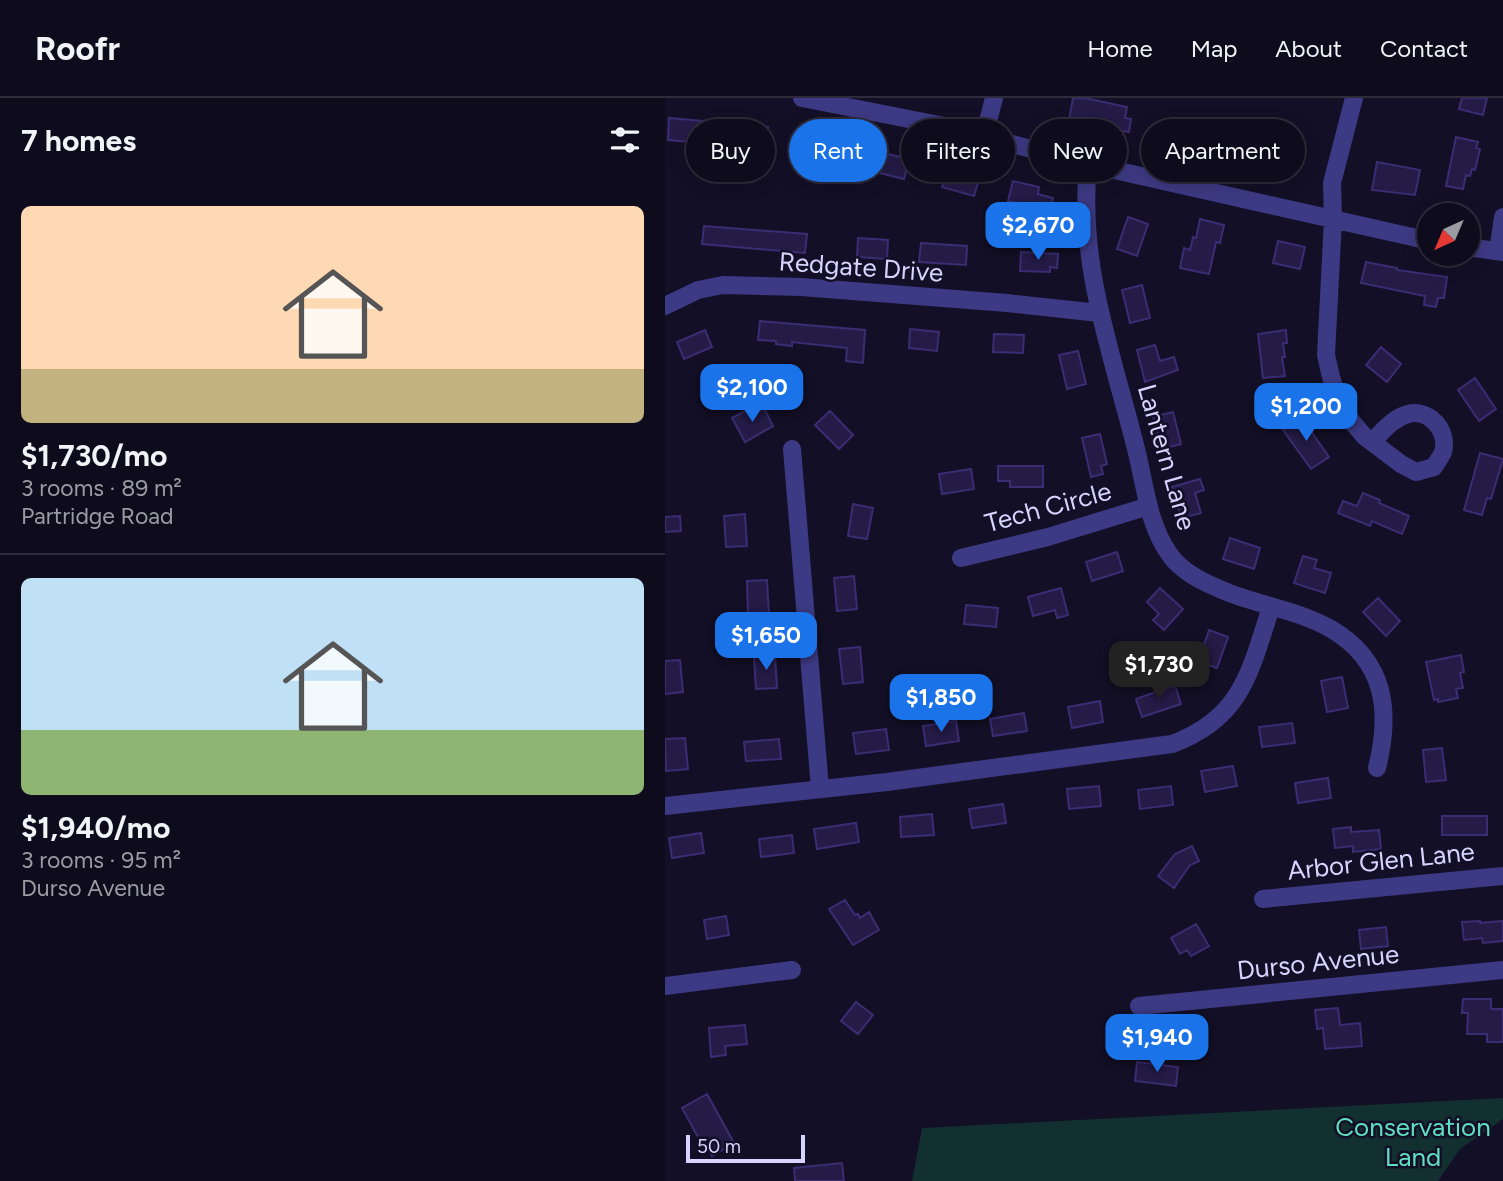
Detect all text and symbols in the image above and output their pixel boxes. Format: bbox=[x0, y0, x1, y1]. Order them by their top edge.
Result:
text: Roofr bbox=[35, 29, 120, 68]
text: Home bbox=[1087, 34, 1153, 63]
text: Map bbox=[1191, 34, 1237, 63]
text: About bbox=[1275, 34, 1342, 63]
text: Contact bbox=[1380, 34, 1468, 63]
chip: Buy bbox=[686, 119, 775, 182]
chip: Rent bbox=[789, 119, 887, 182]
chip: Filters bbox=[901, 119, 1015, 182]
chip: New bbox=[1029, 119, 1127, 182]
chip: Apartment bbox=[1141, 119, 1305, 182]
icon: filters bbox=[606, 121, 644, 159]
text: 7 homes bbox=[21, 122, 136, 159]
pin: $2,670 bbox=[981, 202, 1095, 262]
north arrow bbox=[1417, 203, 1481, 266]
map controls bbox=[1417, 203, 1480, 266]
text: $2,670 bbox=[1001, 211, 1075, 239]
street label: Redgate Drive bbox=[778, 245, 944, 289]
icon: home bbox=[270, 251, 396, 377]
pin: $2,100 bbox=[695, 364, 809, 424]
text: $2,100 bbox=[716, 373, 788, 401]
street label: Lantern Lane bbox=[1131, 380, 1203, 534]
pin: $1,200 bbox=[1249, 384, 1363, 443]
text: $1,200 bbox=[1270, 392, 1342, 420]
text: $1,730/mo bbox=[21, 437, 167, 474]
text: 3 rooms · 89 m² bbox=[21, 474, 182, 502]
street label: Tech Circle bbox=[981, 475, 1115, 539]
text: Partridge Road bbox=[21, 502, 174, 530]
pin: $1,650 bbox=[709, 612, 823, 672]
text: $1,650 bbox=[731, 621, 801, 649]
icon: home bbox=[270, 623, 396, 749]
pin: $1,730 bbox=[1102, 642, 1216, 701]
text: $1,730 bbox=[1125, 650, 1193, 678]
pin: $1,850 bbox=[884, 674, 998, 734]
text: $1,850 bbox=[906, 683, 976, 711]
text: $1,940/mo bbox=[21, 809, 170, 846]
street label: Arbor Glen Lane bbox=[1286, 835, 1476, 887]
text: 3 rooms · 95 m² bbox=[21, 846, 181, 874]
text: Durso Avenue bbox=[21, 874, 165, 902]
street label: Durso Avenue bbox=[1235, 938, 1401, 986]
pin: $1,940 bbox=[1100, 1014, 1214, 1074]
text: $1,940 bbox=[1121, 1023, 1193, 1051]
park label: Conservation Land bbox=[1335, 1111, 1491, 1173]
scale bar bbox=[686, 1132, 805, 1164]
text: 50 m bbox=[697, 1135, 741, 1158]

